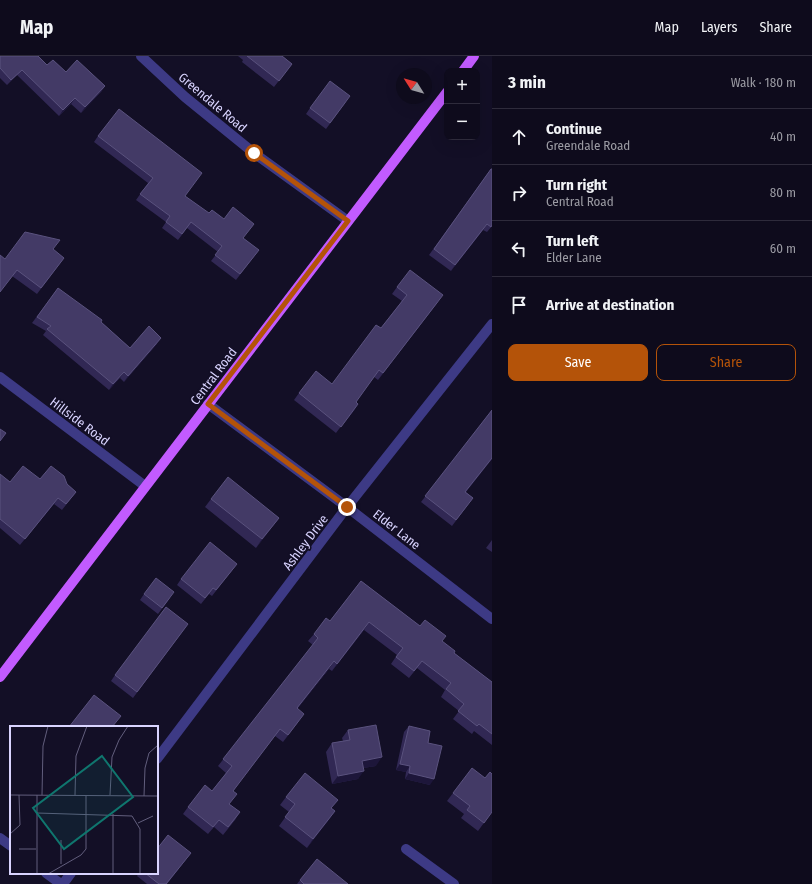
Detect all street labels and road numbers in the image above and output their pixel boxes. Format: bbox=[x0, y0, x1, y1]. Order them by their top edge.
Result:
street label: Greendale Road bbox=[176, 70, 250, 135]
street label: Central Road bbox=[187, 345, 240, 408]
street label: Hillside Road bbox=[47, 394, 112, 449]
street label: Elder Lane bbox=[370, 506, 423, 552]
street label: Ashley Drive bbox=[280, 512, 331, 573]

